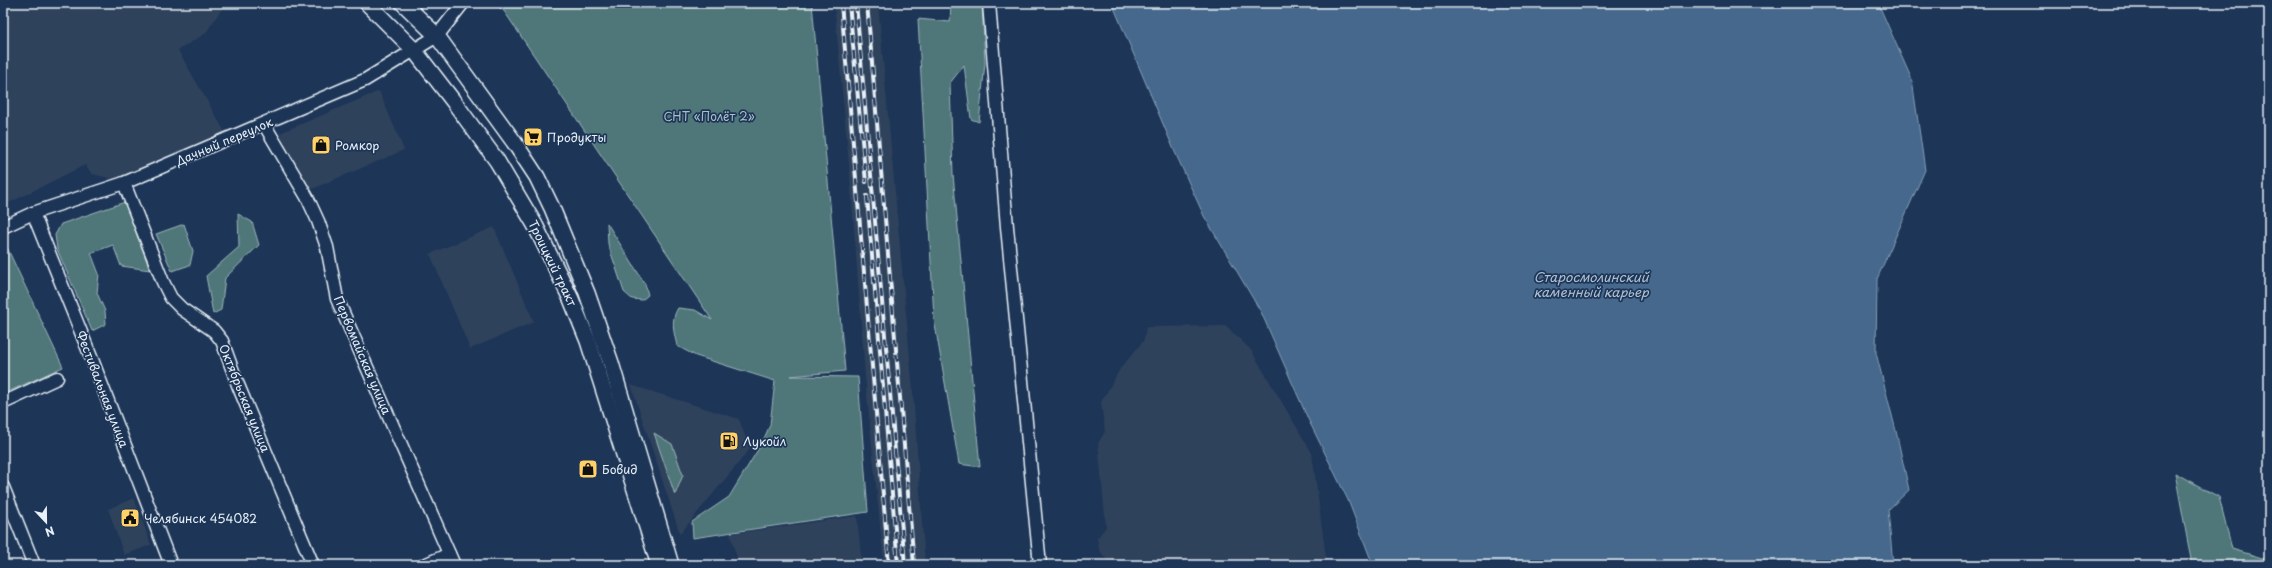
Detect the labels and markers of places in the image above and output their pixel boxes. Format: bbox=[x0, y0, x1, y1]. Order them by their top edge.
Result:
supermarket icon: Продукты bbox=[522, 126, 544, 148]
place label: Продукты bbox=[547, 128, 606, 146]
shop icon: Ромкор bbox=[310, 134, 332, 156]
place label: Ромкор bbox=[335, 136, 379, 154]
fuel station icon: Лукойл bbox=[718, 430, 740, 452]
place label: Лукойл bbox=[743, 432, 786, 450]
shop icon: Бовид bbox=[577, 458, 599, 480]
place label: Бовид bbox=[602, 460, 637, 478]
public building icon: Челябинск 454082 bbox=[119, 507, 141, 529]
place label: Челябинск 454082 bbox=[144, 509, 257, 527]

